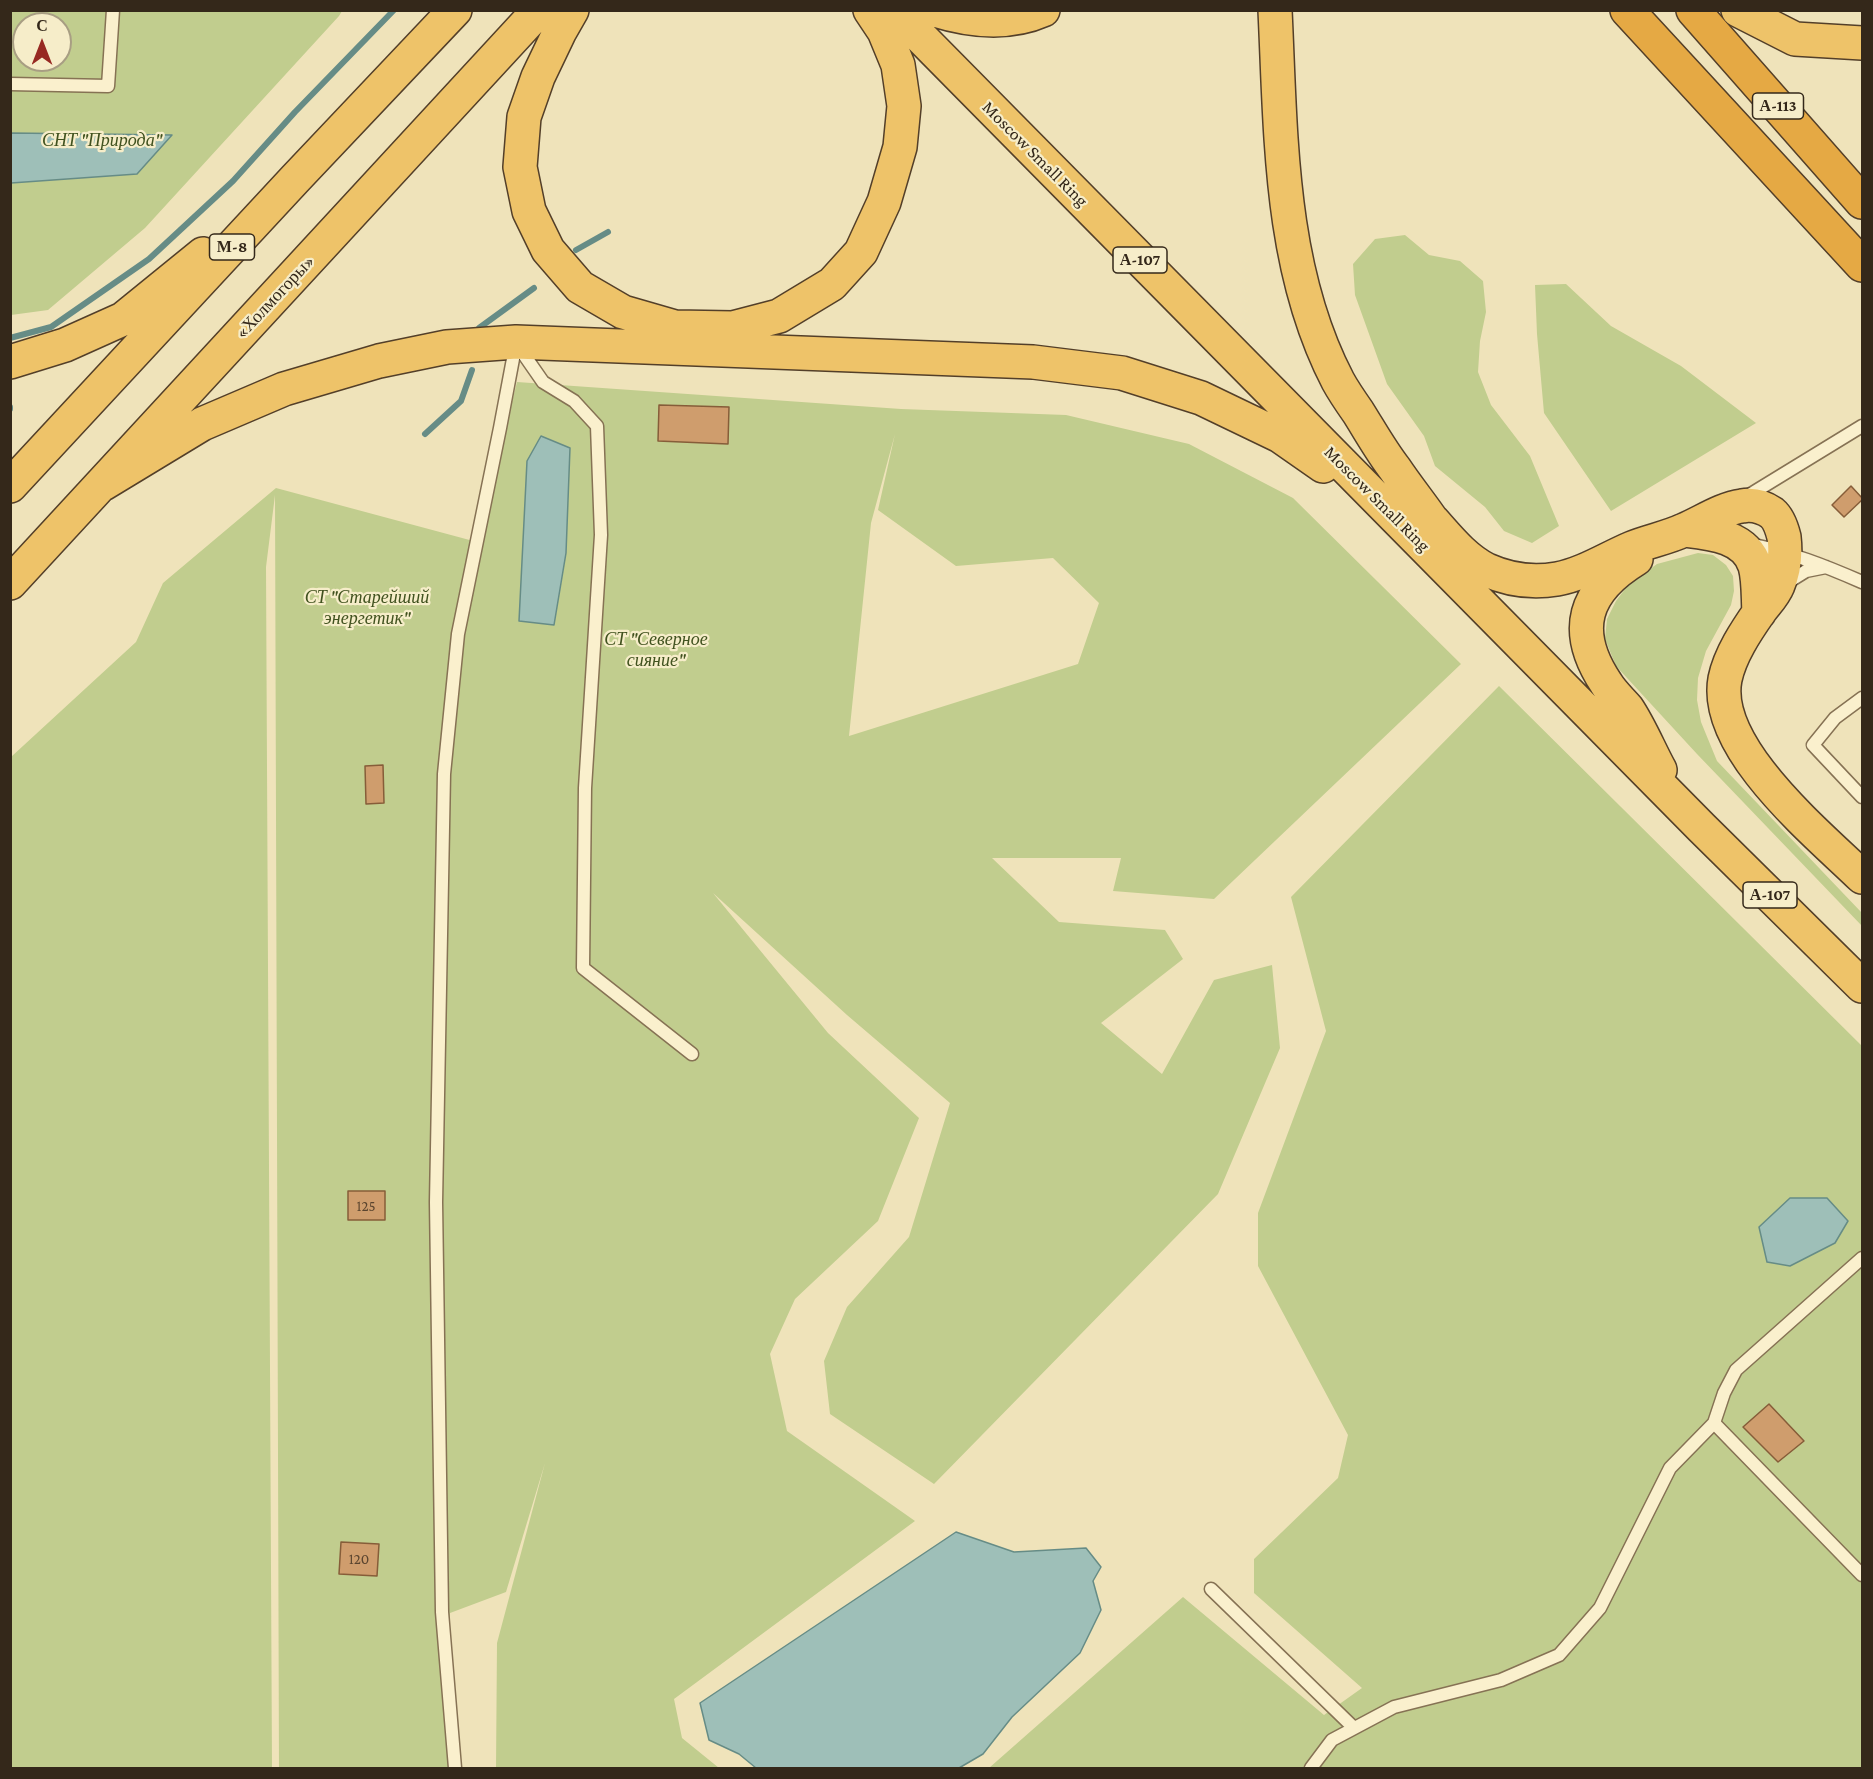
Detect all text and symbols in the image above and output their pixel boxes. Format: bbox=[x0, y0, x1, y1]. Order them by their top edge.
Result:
north arrow bbox=[12, 12, 72, 72]
text: С bbox=[36, 17, 48, 34]
road number: А-113 bbox=[1752, 93, 1804, 119]
street label: Moscow Small Ring bbox=[978, 97, 1092, 211]
park label: СНТ "Природа" bbox=[42, 129, 162, 151]
road number: М-8 bbox=[210, 234, 254, 260]
road number: А-107 bbox=[1113, 247, 1167, 273]
street label: «Холмогоры» bbox=[231, 251, 319, 343]
street label: Moscow Small Ring bbox=[1320, 442, 1434, 556]
park label: СТ "Старейший энергетик" bbox=[305, 586, 429, 628]
park label: СТ "Северное сияние" bbox=[604, 628, 708, 670]
road number: А-107 bbox=[1743, 882, 1797, 908]
house number: 125 bbox=[356, 1197, 376, 1215]
house number: 120 bbox=[349, 1550, 369, 1568]

